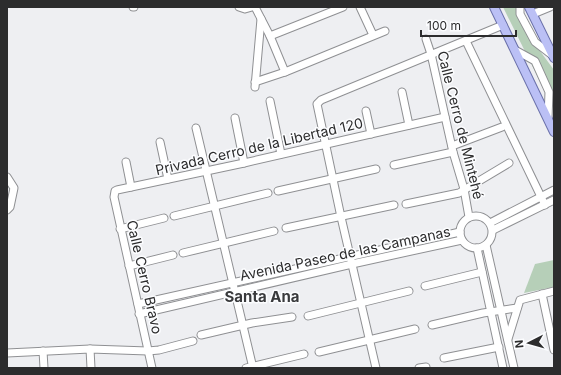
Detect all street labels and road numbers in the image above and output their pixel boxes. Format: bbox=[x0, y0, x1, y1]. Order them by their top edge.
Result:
street label: Calle Cerro de Mintehé bbox=[434, 49, 488, 201]
street label: Privada Cerro de la Libertad 120 bbox=[154, 114, 364, 178]
street label: Calle Cerro Bravo bbox=[124, 218, 166, 336]
street label: Avenida Paseo de las Campanas bbox=[238, 222, 452, 284]

